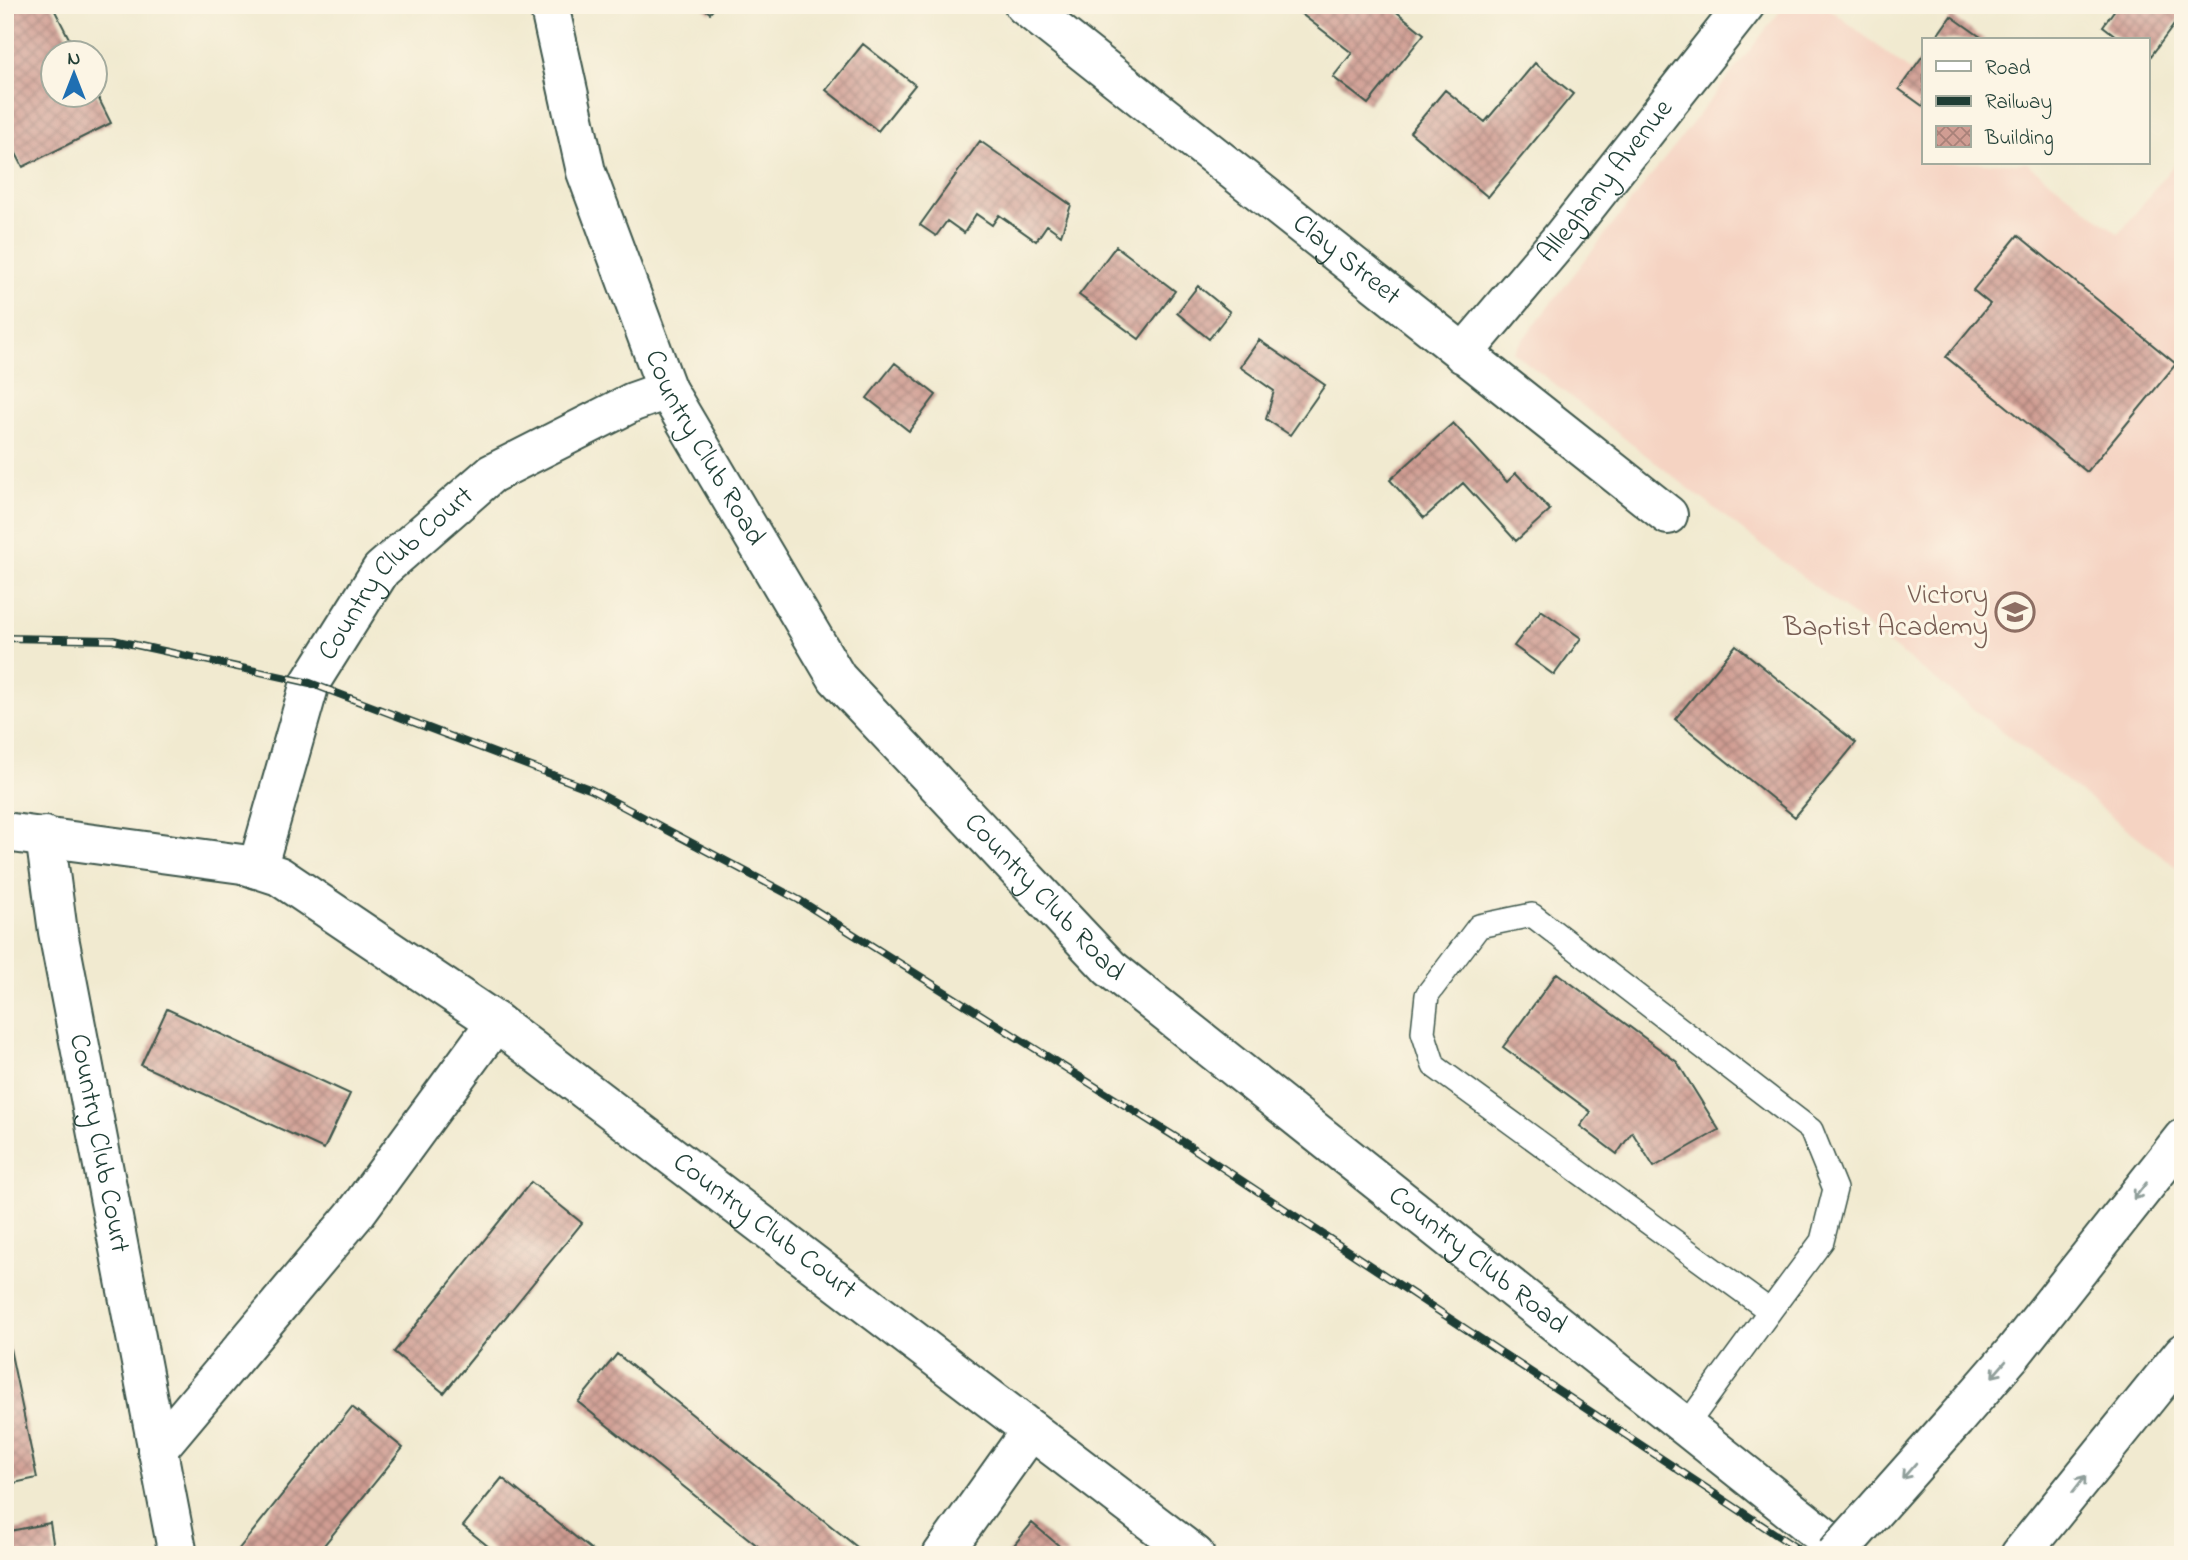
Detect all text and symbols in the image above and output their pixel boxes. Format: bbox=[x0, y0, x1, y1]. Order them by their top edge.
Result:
north arrow bbox=[38, 38, 108, 108]
legend bbox=[1922, 38, 2150, 164]
text: N bbox=[68, 46, 81, 73]
text: Road bbox=[1985, 54, 2031, 84]
text: Railway bbox=[1985, 88, 2052, 120]
street label: Alleghany Avenue bbox=[1528, 90, 1684, 272]
text: Building bbox=[1984, 124, 2054, 156]
street label: Clay Street bbox=[1283, 204, 1409, 316]
street label: Country Club Road bbox=[633, 344, 775, 554]
street label: Country Club Court bbox=[308, 477, 484, 669]
place label: Victory Baptist Academy bbox=[1782, 576, 1988, 649]
school or university icon: Victory Baptist Academy bbox=[1994, 591, 2036, 633]
street label: Country Club Road bbox=[954, 804, 1133, 992]
street label: Country Club Court bbox=[58, 1030, 140, 1256]
street label: Country Club Court bbox=[664, 1143, 865, 1310]
street label: Country Club Road bbox=[1379, 1176, 1576, 1345]
one-way arrow bbox=[2133, 1182, 2148, 1200]
one-way arrow bbox=[1990, 1360, 2007, 1377]
one-way arrow bbox=[1901, 1462, 1917, 1480]
one-way arrow bbox=[2071, 1475, 2087, 1493]

